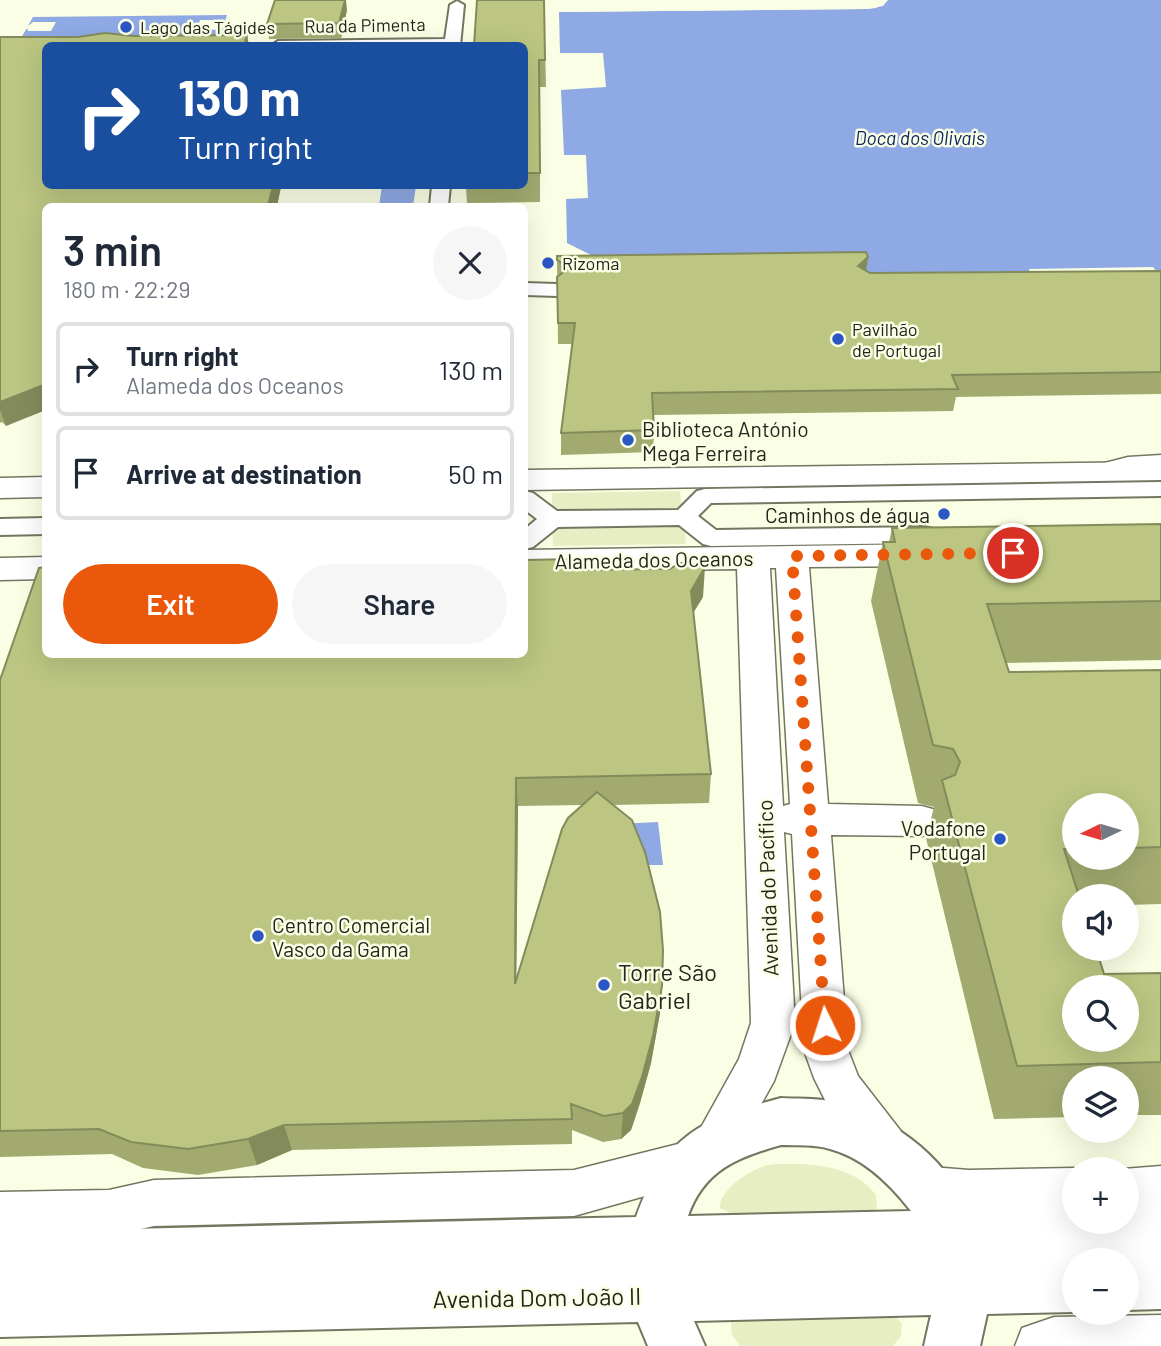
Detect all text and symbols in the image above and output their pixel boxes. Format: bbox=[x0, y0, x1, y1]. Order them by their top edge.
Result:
street label: Rua da Pimenta bbox=[304, 13, 426, 37]
place label: Lago das Tágides bbox=[140, 16, 275, 38]
marker: Lago das Tágides bbox=[118, 19, 134, 35]
text: 130 m bbox=[178, 67, 300, 126]
icon: right bbox=[63, 70, 154, 161]
water label: Doca dos Olivais bbox=[855, 126, 985, 149]
text: Turn right bbox=[178, 127, 313, 165]
text: 3 min bbox=[63, 224, 162, 274]
button: close bbox=[433, 226, 507, 300]
place label: Rizoma bbox=[562, 252, 620, 274]
marker: Rizoma bbox=[540, 255, 556, 271]
text: 180 m · 22:29 bbox=[63, 275, 190, 303]
place label: Pavilhão de Portugal bbox=[852, 318, 941, 361]
marker: Pavilhão de Portugal bbox=[830, 331, 846, 347]
text: Turn right bbox=[126, 340, 239, 371]
icon: right bbox=[67, 350, 105, 388]
text: 130 m bbox=[439, 354, 503, 385]
text: Alameda dos Oceanos bbox=[126, 371, 344, 399]
place label: Biblioteca António Mega Ferreira bbox=[642, 416, 809, 465]
marker: Biblioteca António Mega Ferreira bbox=[620, 432, 636, 448]
icon: arrive bbox=[67, 454, 105, 492]
text: Arrive at destination bbox=[126, 458, 362, 489]
text: 50 m bbox=[448, 458, 503, 489]
place label: Caminhos de água bbox=[765, 502, 930, 527]
marker: Caminhos de água bbox=[936, 506, 952, 522]
pin bbox=[983, 523, 1043, 583]
icon: arrive bbox=[994, 534, 1032, 572]
street label: Alameda dos Oceanos bbox=[554, 545, 754, 573]
button: Exit bbox=[63, 564, 278, 644]
button: Share bbox=[292, 564, 507, 644]
north arrow bbox=[1062, 793, 1139, 870]
map controls bbox=[1062, 793, 1139, 1325]
street label: Avenida do Pacífico bbox=[751, 799, 783, 977]
place label: Vodafone Portugal bbox=[901, 815, 986, 864]
marker: Vodafone Portugal bbox=[992, 831, 1008, 847]
button: sound bbox=[1062, 884, 1139, 961]
place label: Centro Comercial Vasco da Gama bbox=[272, 912, 430, 961]
marker: Centro Comercial Vasco da Gama bbox=[250, 928, 266, 944]
place label: Torre São Gabriel bbox=[618, 957, 717, 1014]
button: search bbox=[1062, 975, 1139, 1052]
marker: Torre São Gabriel bbox=[596, 977, 612, 993]
position arrow bbox=[788, 988, 862, 1062]
button: layers bbox=[1062, 1066, 1139, 1143]
button: + bbox=[1062, 1157, 1139, 1234]
button: − bbox=[1062, 1248, 1139, 1325]
street label: Avenida Dom João II bbox=[432, 1281, 642, 1313]

